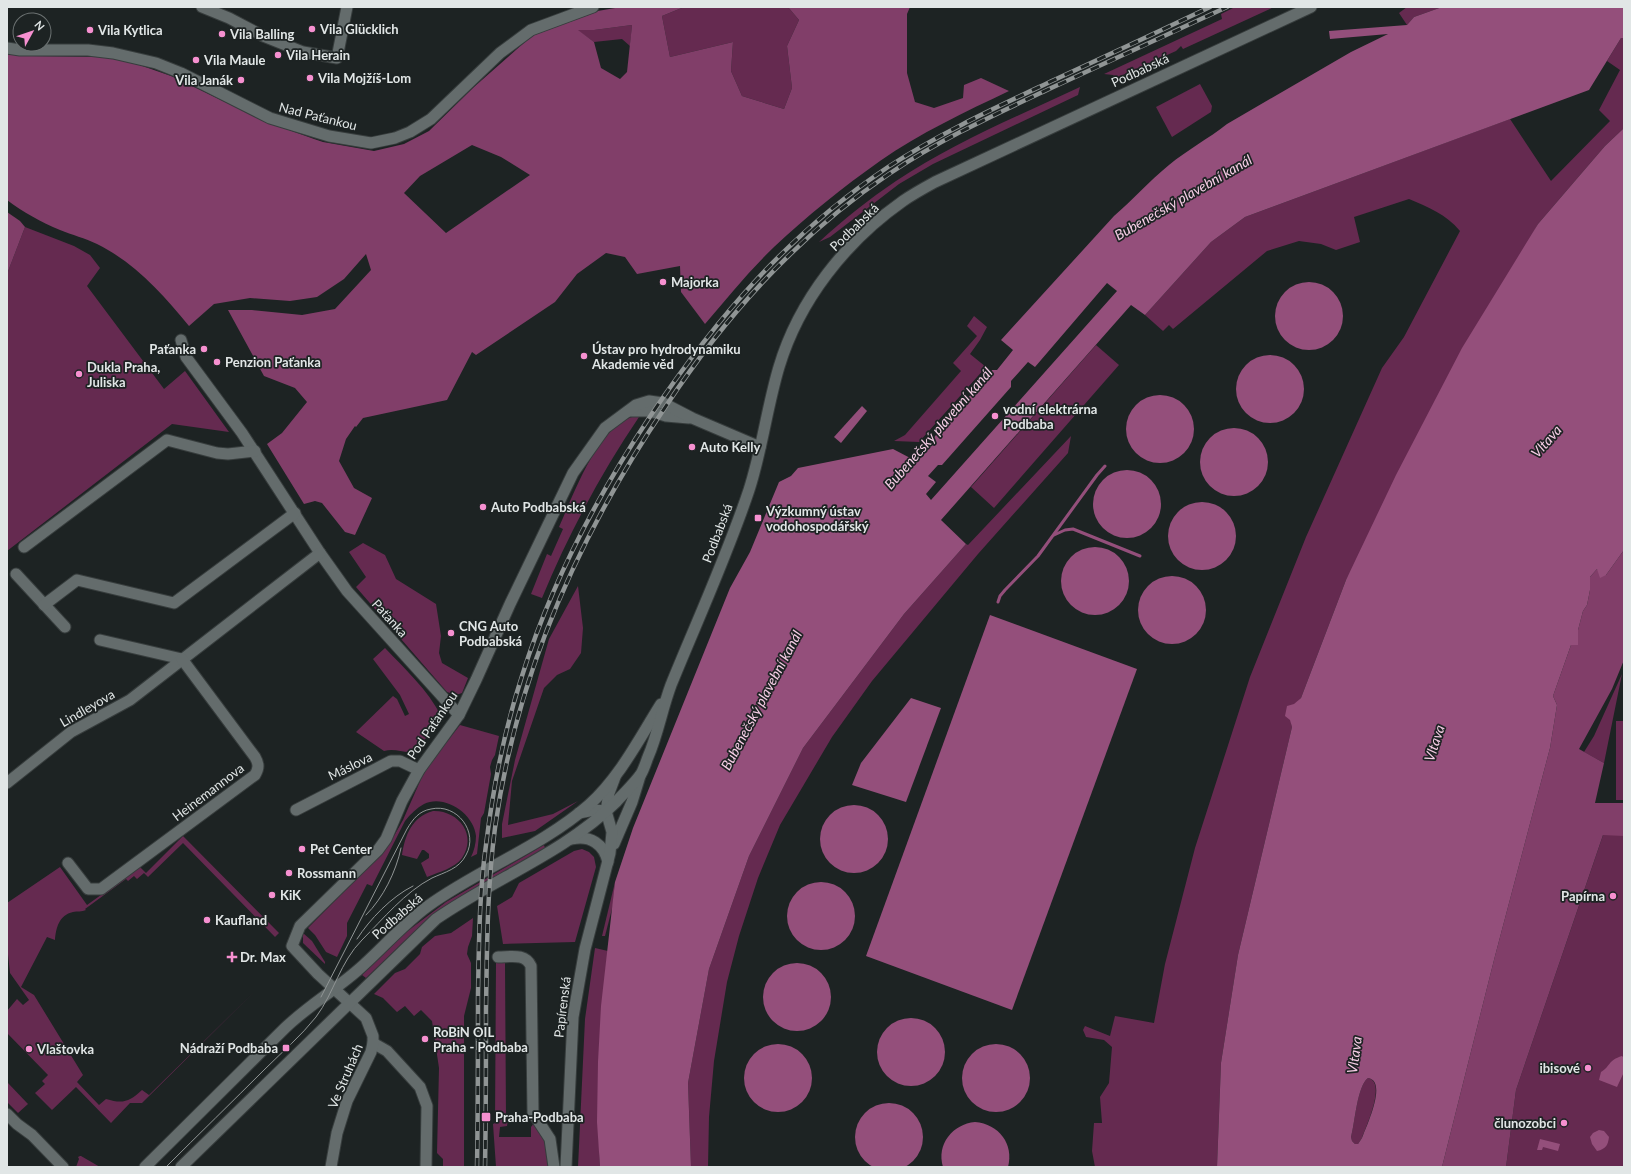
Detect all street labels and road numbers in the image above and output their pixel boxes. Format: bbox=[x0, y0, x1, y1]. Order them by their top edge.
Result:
street label: Podbabská bbox=[1109, 50, 1171, 90]
street label: Nad Paťankou bbox=[277, 99, 359, 133]
street label: Podbabská bbox=[826, 200, 882, 254]
street label: Podbabská bbox=[698, 501, 736, 565]
street label: Paťanka bbox=[369, 596, 411, 640]
street label: Lindleyova bbox=[57, 686, 117, 730]
street label: Pod Paťankou bbox=[403, 688, 461, 762]
street label: Máslova bbox=[325, 748, 375, 784]
street label: Heinemannova bbox=[169, 760, 247, 824]
street label: Podbabská bbox=[368, 890, 426, 942]
street label: Papírenská bbox=[550, 975, 574, 1039]
street label: Ve Struhách bbox=[324, 1041, 366, 1111]

